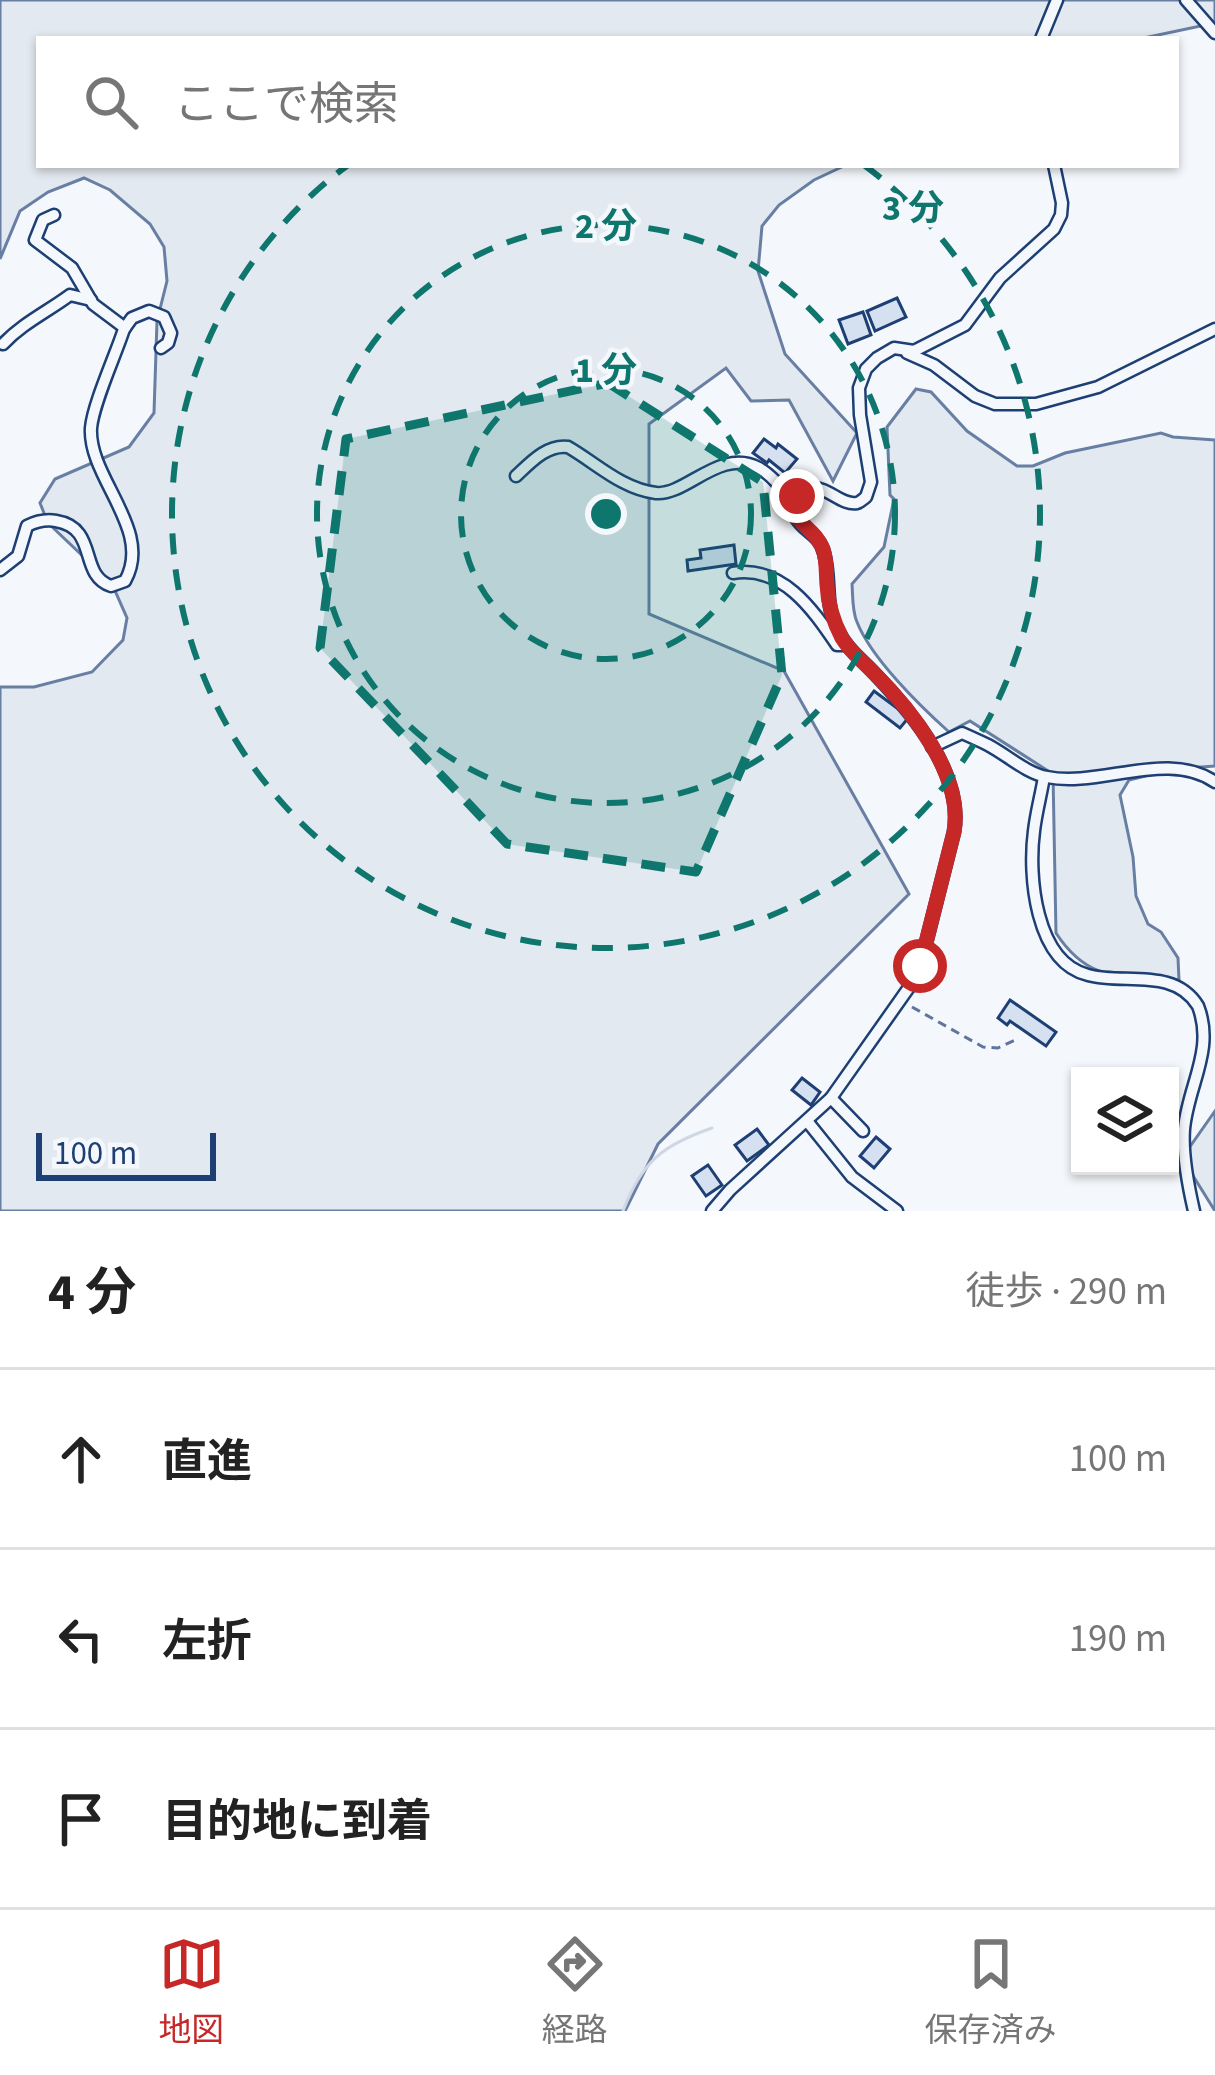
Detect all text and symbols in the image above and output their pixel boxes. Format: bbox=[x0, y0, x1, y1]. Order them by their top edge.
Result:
search box bbox=[36, 36, 1179, 168]
icon: search bbox=[78, 69, 144, 135]
text: ここで検索 bbox=[174, 73, 399, 137]
text: 3 分 bbox=[882, 183, 944, 234]
text: 2 分 bbox=[575, 201, 637, 252]
text: 1 分 bbox=[575, 345, 637, 396]
route end bbox=[770, 469, 824, 523]
centre of rings bbox=[585, 493, 627, 535]
route start bbox=[893, 939, 947, 993]
map controls bbox=[1071, 1067, 1179, 1175]
button: layers bbox=[1071, 1067, 1179, 1175]
scale bar bbox=[36, 1127, 216, 1180]
text: 100 m bbox=[54, 1130, 137, 1177]
text: 4 分 bbox=[48, 1257, 136, 1329]
text: 徒歩 · 290 m bbox=[965, 1264, 1167, 1320]
icon: ahead bbox=[48, 1426, 114, 1492]
text: 直進 bbox=[162, 1430, 252, 1494]
text: 100 m bbox=[1069, 1431, 1167, 1487]
icon: left bbox=[48, 1606, 114, 1672]
text: 左折 bbox=[162, 1610, 252, 1674]
text: 190 m bbox=[1069, 1611, 1167, 1667]
icon: arrive bbox=[48, 1786, 114, 1852]
text: 目的地に到着 bbox=[162, 1790, 432, 1854]
tab: 地図 bbox=[159, 1931, 225, 2054]
tab: 経路 bbox=[542, 1931, 608, 2054]
tab: 保存済み bbox=[925, 1931, 1057, 2054]

